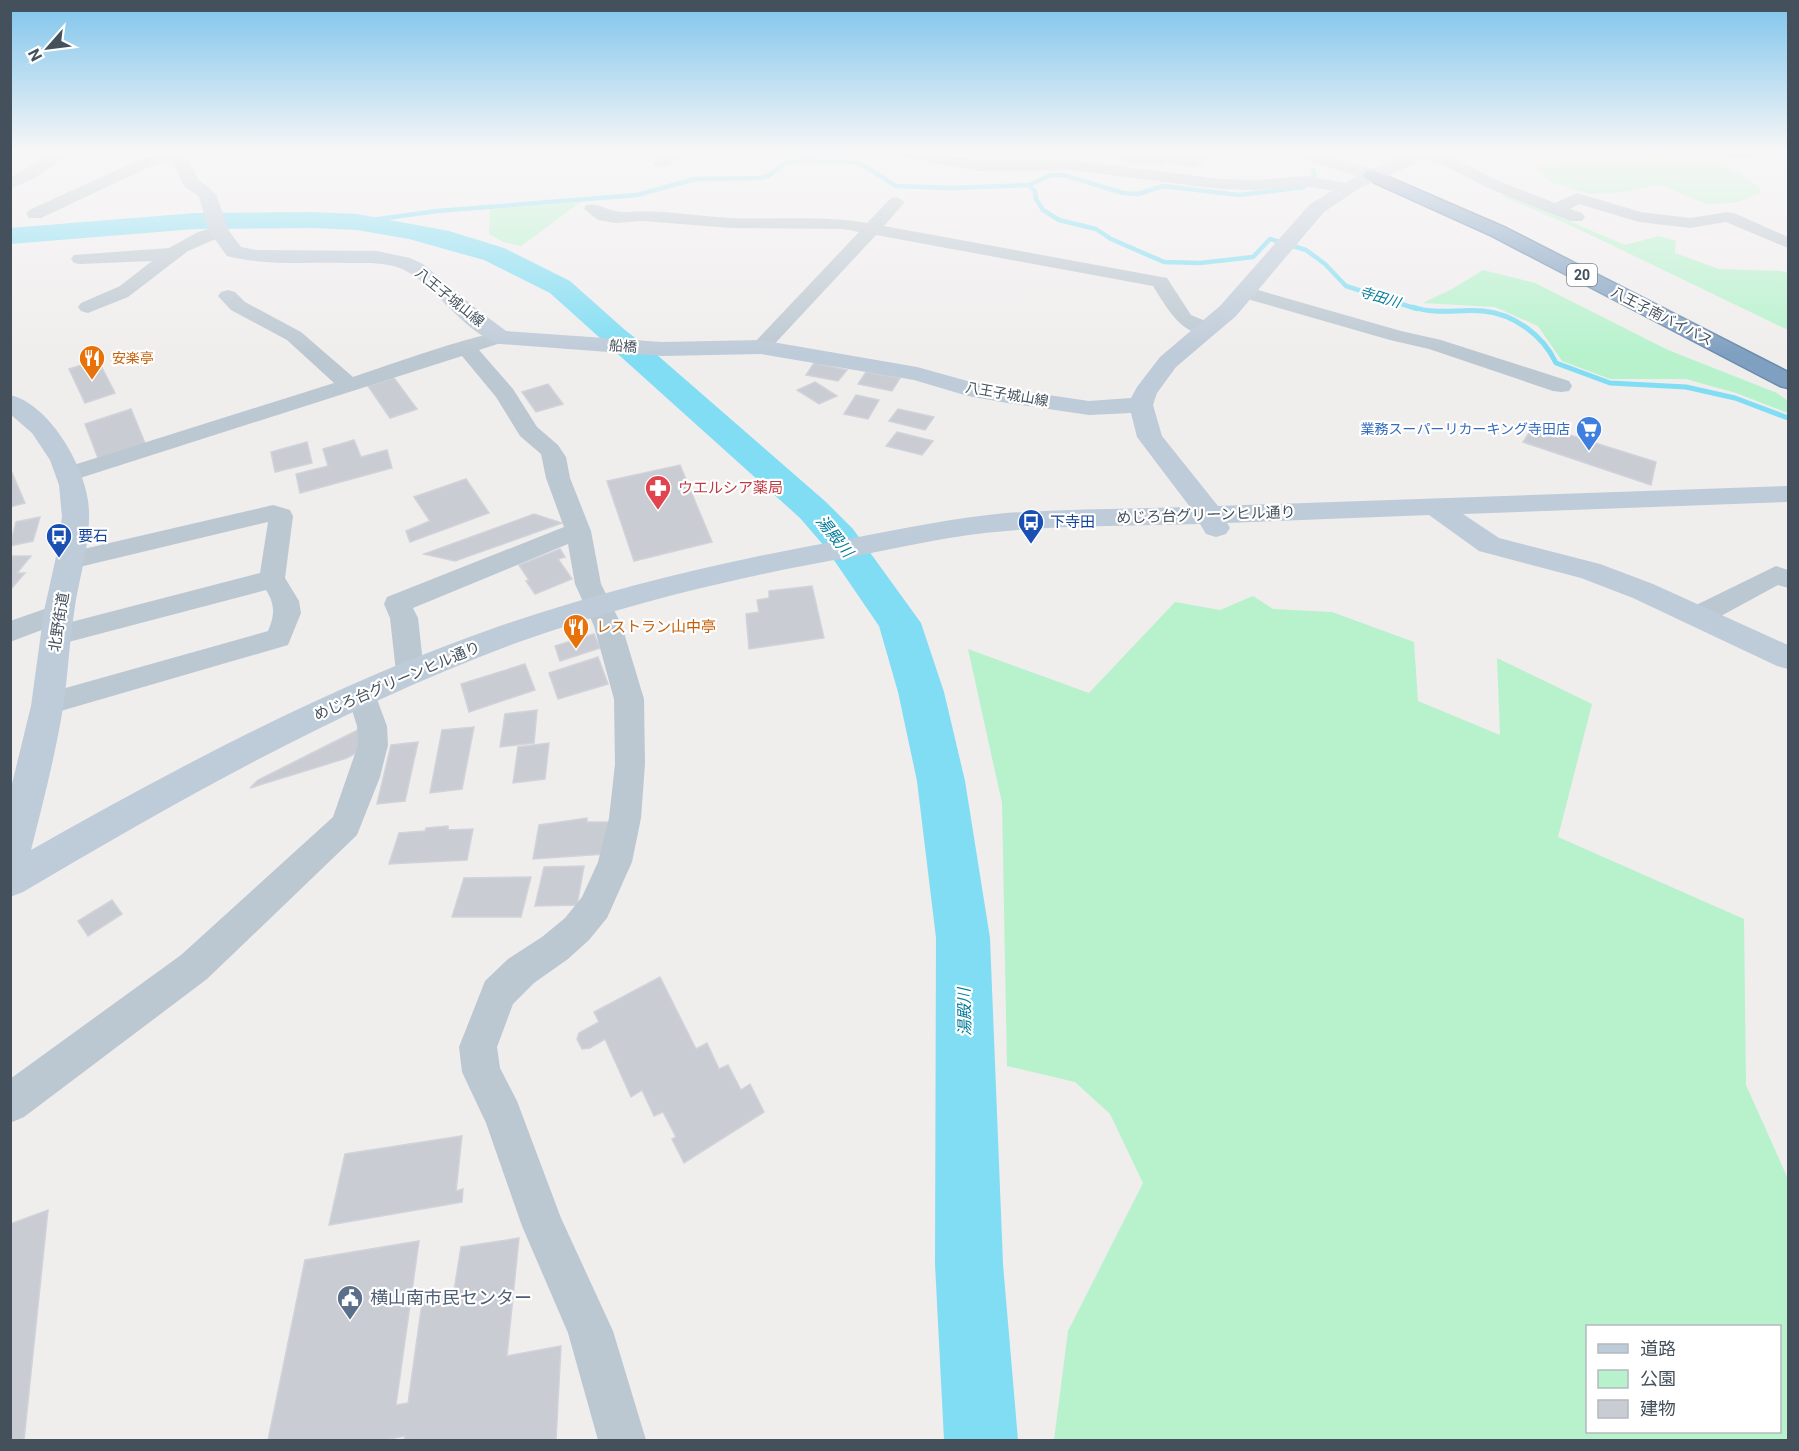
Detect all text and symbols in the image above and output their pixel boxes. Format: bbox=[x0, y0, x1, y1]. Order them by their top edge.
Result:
north arrow bbox=[18, 18, 78, 78]
text: N bbox=[24, 45, 46, 64]
street label: 八王子城山線 bbox=[412, 264, 488, 330]
road number: 20 bbox=[1567, 264, 1597, 286]
water label: 寺田川 bbox=[1358, 283, 1404, 311]
street label: 八王子南バイパス bbox=[1609, 284, 1715, 348]
street label: 船橋 bbox=[608, 337, 638, 355]
restaurant icon: 安楽亭 bbox=[77, 343, 107, 381]
place label: 安楽亭 bbox=[112, 350, 154, 366]
street label: 八王子城山線 bbox=[964, 379, 1050, 409]
supermarket icon: 業務スーパーリカーキング寺田店 bbox=[1574, 414, 1604, 452]
place label: 業務スーパーリカーキング寺田店 bbox=[1361, 421, 1570, 437]
pharmacy icon: ウエルシア薬局 bbox=[643, 473, 673, 511]
place label: ウエルシア薬局 bbox=[678, 479, 783, 497]
street label: めじろ台グリーンヒル通り bbox=[1116, 503, 1296, 527]
bus stop icon: 下寺田 bbox=[1016, 507, 1046, 545]
water label: 湯殿川 bbox=[812, 512, 858, 562]
place label: 下寺田 bbox=[1050, 513, 1095, 531]
bus stop icon: 要石 bbox=[44, 521, 74, 559]
place label: 要石 bbox=[78, 527, 108, 545]
street label: 北野街道 bbox=[45, 591, 73, 653]
restaurant icon: レストラン山中亭 bbox=[561, 612, 591, 650]
place label: レストラン山中亭 bbox=[596, 618, 716, 636]
street label: めじろ台グリーンヒル通り bbox=[311, 638, 483, 724]
water label: 湯殿川 bbox=[955, 986, 974, 1036]
public building icon: 横山南市民センター bbox=[335, 1283, 365, 1321]
place label: 横山南市民センター bbox=[370, 1287, 532, 1308]
legend bbox=[1586, 1325, 1781, 1433]
text: 道路 bbox=[1640, 1338, 1676, 1359]
text: 公園 bbox=[1640, 1368, 1676, 1389]
text: 建物 bbox=[1640, 1398, 1676, 1419]

